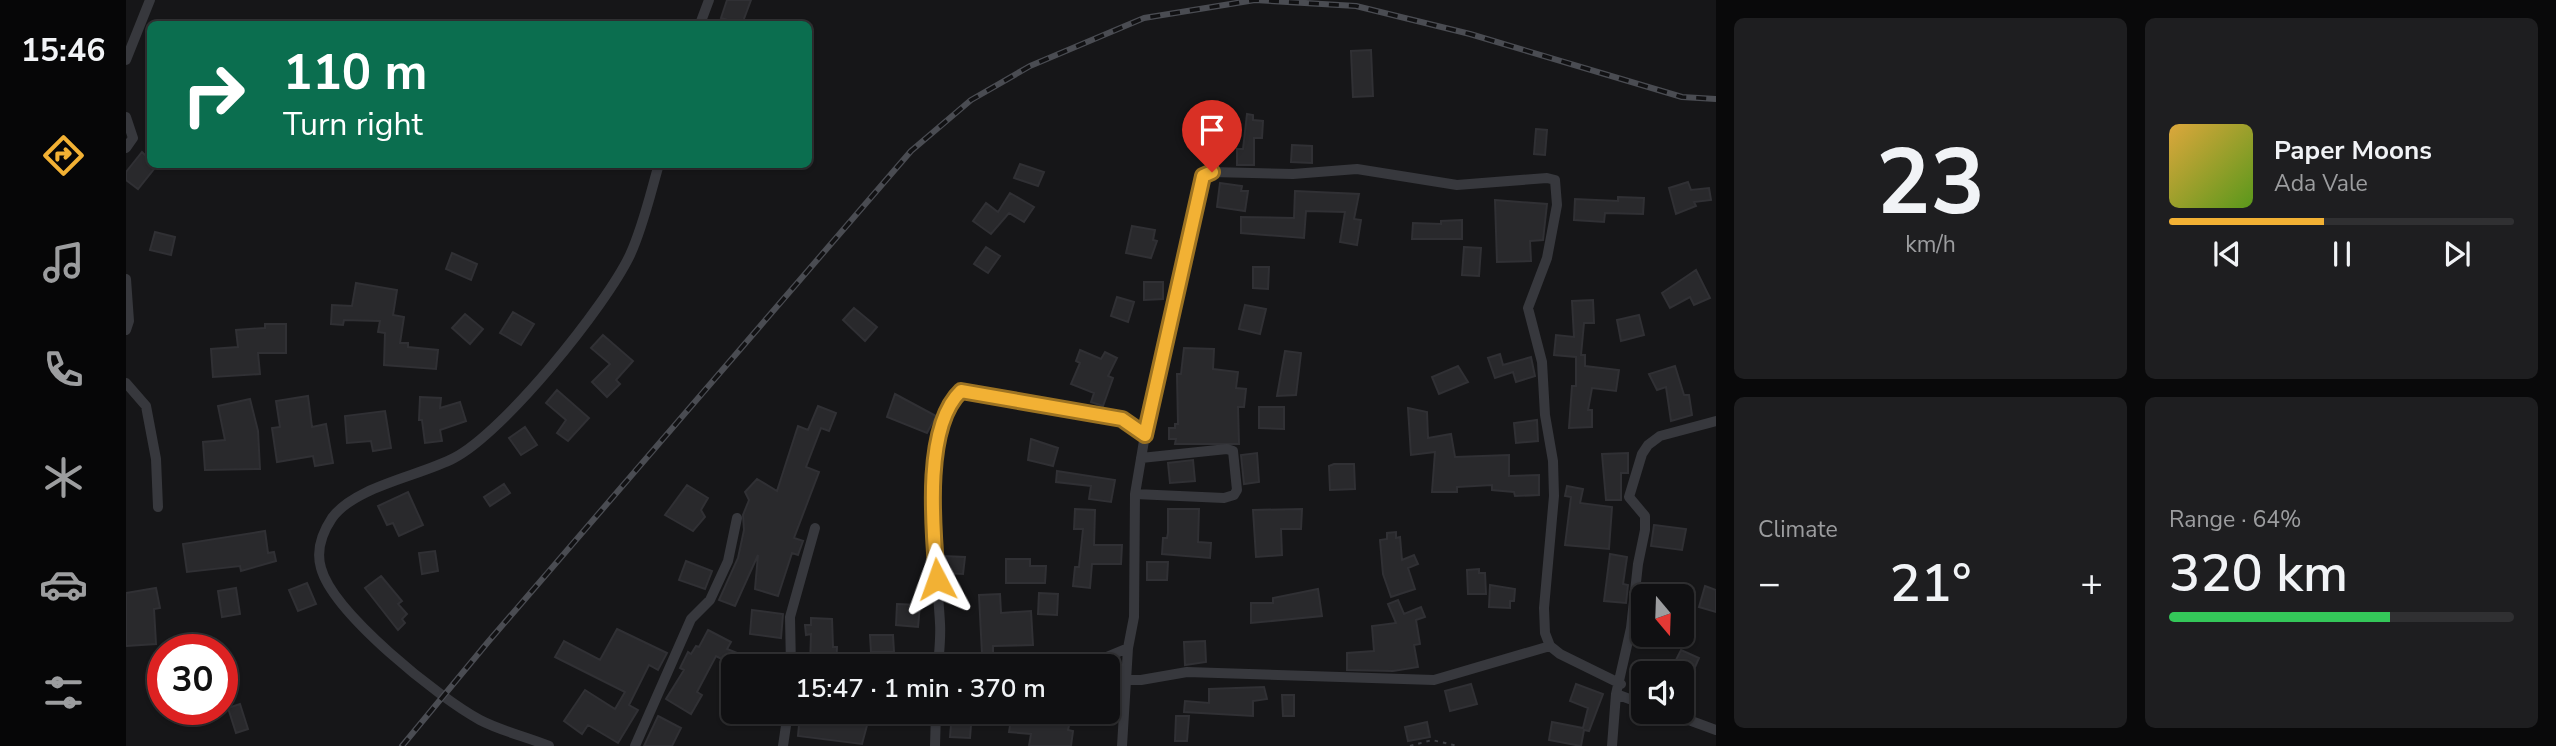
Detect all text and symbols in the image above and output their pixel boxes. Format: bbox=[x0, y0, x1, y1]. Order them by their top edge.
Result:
text: 15:46 bbox=[21, 29, 105, 72]
text: 110 m bbox=[283, 39, 427, 106]
icon: right bbox=[168, 49, 259, 140]
pin bbox=[1182, 100, 1242, 172]
text: Turn right bbox=[283, 103, 423, 146]
icon: arrive bbox=[1193, 111, 1231, 149]
text: 23 bbox=[1876, 121, 1985, 245]
icon: directions bbox=[39, 131, 88, 180]
text: Paper Moons bbox=[2274, 133, 2432, 168]
text: Ada Vale bbox=[2274, 168, 2368, 199]
text: km/h bbox=[1905, 229, 1956, 260]
icon: previous bbox=[2208, 235, 2246, 273]
icon: pause bbox=[2323, 235, 2361, 273]
icon: next bbox=[2438, 235, 2476, 273]
icon: music bbox=[39, 238, 88, 287]
icon: phone bbox=[39, 345, 88, 394]
icon: climate bbox=[39, 453, 88, 502]
text: Range · 64% bbox=[2169, 504, 2301, 535]
text: Climate bbox=[1758, 514, 1838, 545]
text: 320 km bbox=[2169, 538, 2348, 609]
position arrow bbox=[900, 542, 974, 616]
text: 21° bbox=[1890, 548, 1971, 619]
text: − bbox=[1758, 558, 1781, 609]
text: + bbox=[2080, 558, 2103, 609]
icon: car bbox=[39, 560, 88, 609]
north arrow bbox=[1631, 584, 1694, 648]
map controls bbox=[1631, 584, 1694, 724]
speed limit sign: 30 bbox=[147, 634, 238, 725]
button: sound bbox=[1631, 661, 1694, 724]
icon: filters bbox=[39, 668, 88, 717]
text: 15:47 · 1 min · 370 m bbox=[795, 671, 1046, 706]

